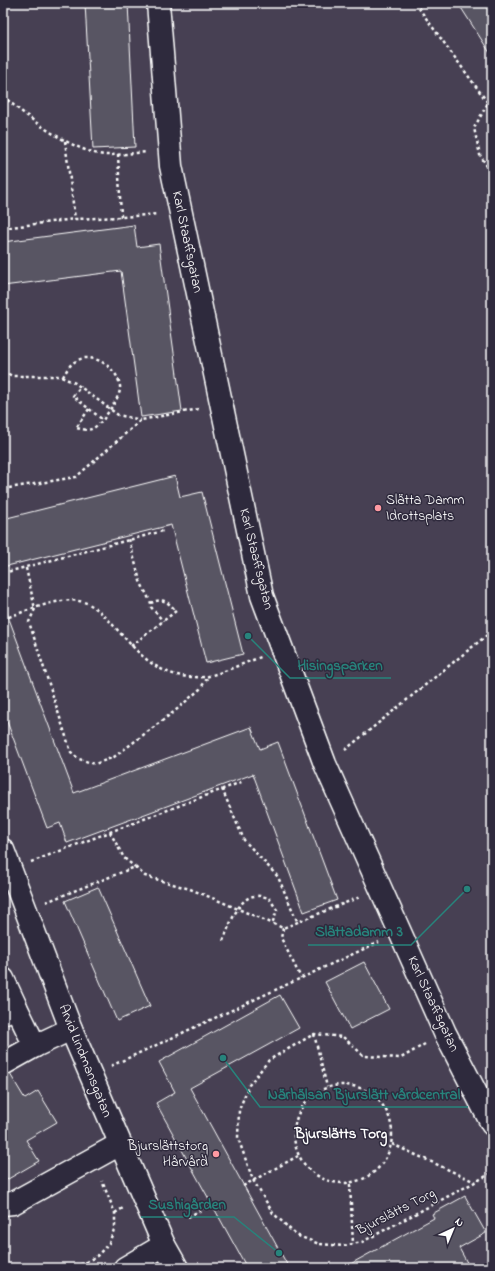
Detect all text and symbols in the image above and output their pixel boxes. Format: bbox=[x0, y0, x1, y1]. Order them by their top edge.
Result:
street label: Karl Staaffsgatan bbox=[165, 189, 208, 295]
place label: Slätta Damm Idrottsplats bbox=[386, 490, 465, 527]
marker: Slätta Damm Idrottsplats bbox=[373, 503, 383, 513]
street label: Karl Staaffsgatan bbox=[232, 506, 279, 612]
callout: Hisingsparken bbox=[290, 651, 391, 678]
text: Hisingsparken bbox=[297, 655, 383, 679]
callout: Slättadamm 3 bbox=[308, 918, 411, 945]
text: Slättadamm 3 bbox=[315, 921, 403, 943]
street label: Karl Staaffsgatan bbox=[401, 953, 464, 1056]
street label: Arvid Lindmansgatan bbox=[52, 1001, 117, 1121]
callout: Närhälsan Bjurslätt vårdcentral bbox=[260, 1080, 468, 1107]
text: Närhälsan Bjurslätt vårdcentral bbox=[268, 1084, 461, 1106]
district label: Bjurslätts Torg bbox=[294, 1123, 388, 1147]
place label: Bjurslättstorg Hårvård bbox=[127, 1136, 208, 1173]
marker: Bjurslättstorg Hårvård bbox=[211, 1149, 221, 1159]
street label: Bjurslätts Torg bbox=[352, 1183, 440, 1242]
callout: Sushigården bbox=[141, 1190, 234, 1217]
text: Sushigården bbox=[148, 1194, 226, 1218]
north arrow bbox=[433, 1209, 473, 1249]
text: N bbox=[451, 1214, 467, 1231]

